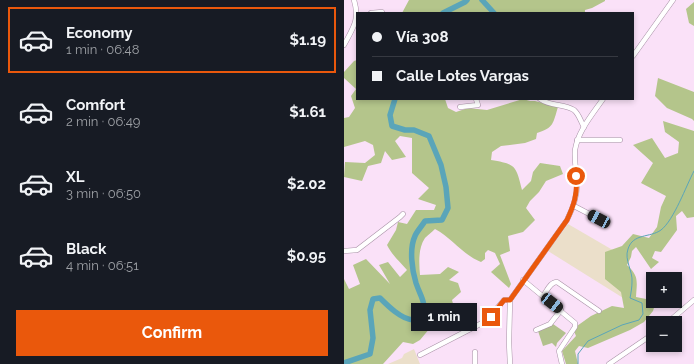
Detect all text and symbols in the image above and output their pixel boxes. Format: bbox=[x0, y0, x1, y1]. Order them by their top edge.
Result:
icon: car bbox=[18, 22, 54, 58]
text: Economy bbox=[66, 24, 133, 42]
text: Vía 308 bbox=[396, 28, 449, 46]
text: $1.19 bbox=[289, 31, 326, 49]
text: 1 min · 06:48 bbox=[66, 42, 139, 57]
text: Calle Lotes Vargas bbox=[396, 67, 529, 85]
icon: car bbox=[18, 94, 54, 130]
text: Comfort bbox=[66, 96, 125, 114]
text: $1.61 bbox=[289, 103, 326, 121]
text: 2 min · 06:49 bbox=[66, 114, 141, 129]
icon: car bbox=[18, 166, 54, 202]
route start bbox=[567, 167, 585, 185]
text: XL bbox=[66, 168, 84, 186]
text: $2.02 bbox=[287, 175, 326, 193]
text: 3 min · 06:50 bbox=[66, 186, 141, 201]
car bbox=[586, 208, 612, 230]
icon: car bbox=[18, 238, 54, 274]
text: Black bbox=[66, 240, 106, 258]
text: $0.95 bbox=[287, 247, 326, 265]
text: 4 min · 06:51 bbox=[66, 258, 139, 273]
map controls bbox=[646, 272, 682, 352]
button: + bbox=[646, 272, 682, 308]
car bbox=[539, 291, 565, 315]
callout: 1 min bbox=[411, 303, 477, 331]
route end bbox=[482, 308, 500, 326]
text: 1 min bbox=[428, 309, 460, 324]
button: Confirm bbox=[16, 310, 328, 356]
button: − bbox=[646, 316, 682, 352]

